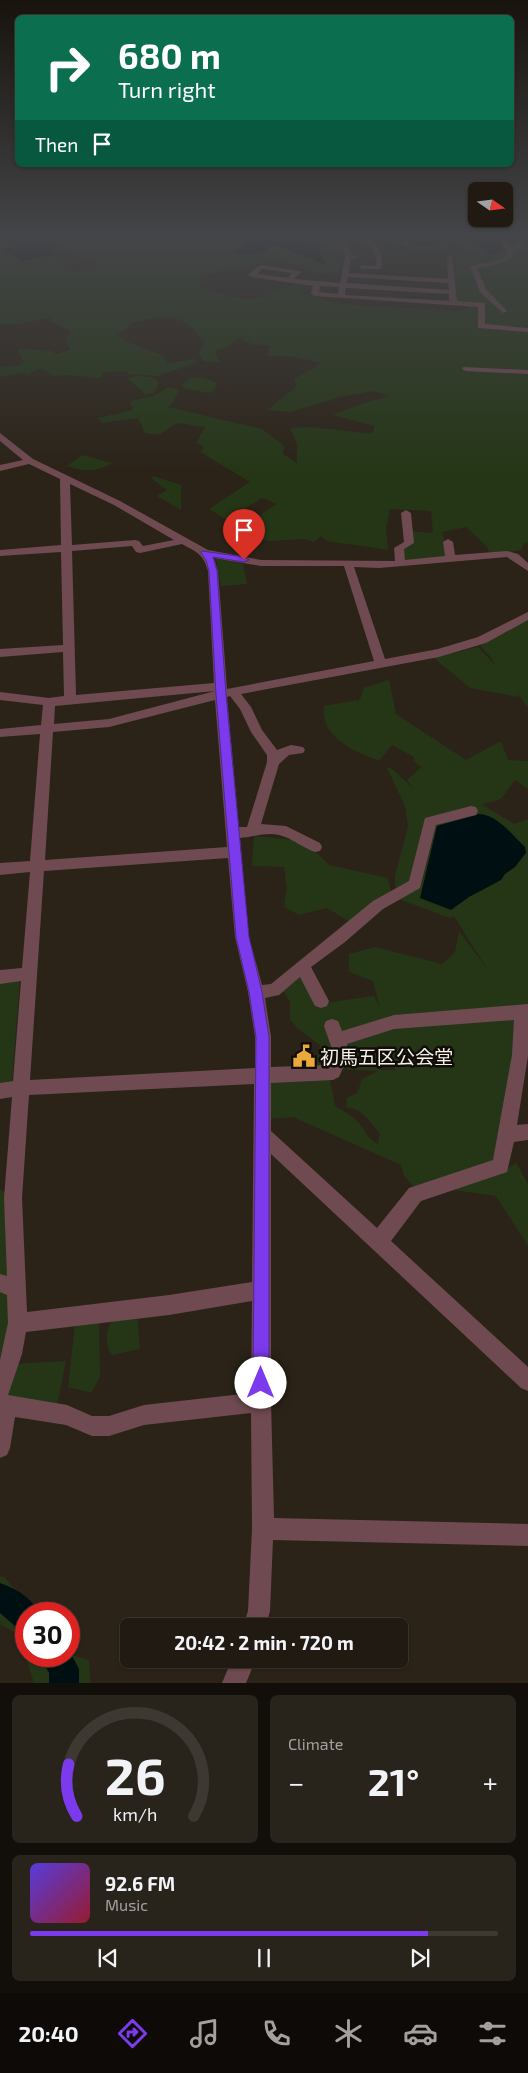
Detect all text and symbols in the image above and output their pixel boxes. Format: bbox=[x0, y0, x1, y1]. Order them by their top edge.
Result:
text: 680 m bbox=[118, 34, 221, 76]
icon: right bbox=[35, 35, 100, 100]
text: Turn right bbox=[118, 76, 216, 102]
icon: arrive bbox=[88, 130, 116, 158]
text: Then bbox=[35, 133, 78, 156]
north arrow bbox=[468, 182, 512, 228]
map controls bbox=[468, 182, 513, 227]
pin bbox=[223, 509, 265, 560]
icon: arrive bbox=[230, 516, 258, 544]
public building icon: 初馬五区公会堂 bbox=[291, 1043, 317, 1069]
place label: 初馬五区公会堂 bbox=[320, 1045, 453, 1068]
position arrow bbox=[234, 1356, 286, 1408]
speed limit sign: 30 bbox=[15, 1602, 80, 1667]
text: 20:42 · 2 min · 720 m bbox=[174, 1631, 354, 1654]
text: Climate bbox=[288, 1734, 343, 1753]
text: 26 bbox=[105, 1743, 165, 1805]
text: 21° bbox=[368, 1758, 419, 1804]
text: − bbox=[288, 1765, 304, 1799]
text: + bbox=[483, 1765, 498, 1799]
text: km/h bbox=[113, 1803, 157, 1825]
text: 92.6 FM bbox=[105, 1872, 175, 1895]
text: Music bbox=[105, 1895, 148, 1914]
icon: previous bbox=[94, 1944, 122, 1972]
icon: pause bbox=[250, 1944, 278, 1972]
icon: next bbox=[406, 1944, 434, 1972]
icon: directions bbox=[115, 2016, 150, 2051]
icon: music bbox=[187, 2016, 222, 2051]
icon: phone bbox=[259, 2016, 294, 2051]
icon: climate bbox=[331, 2016, 366, 2051]
icon: car bbox=[403, 2016, 438, 2051]
icon: filters bbox=[475, 2016, 510, 2051]
text: 20:40 bbox=[18, 2020, 79, 2046]

